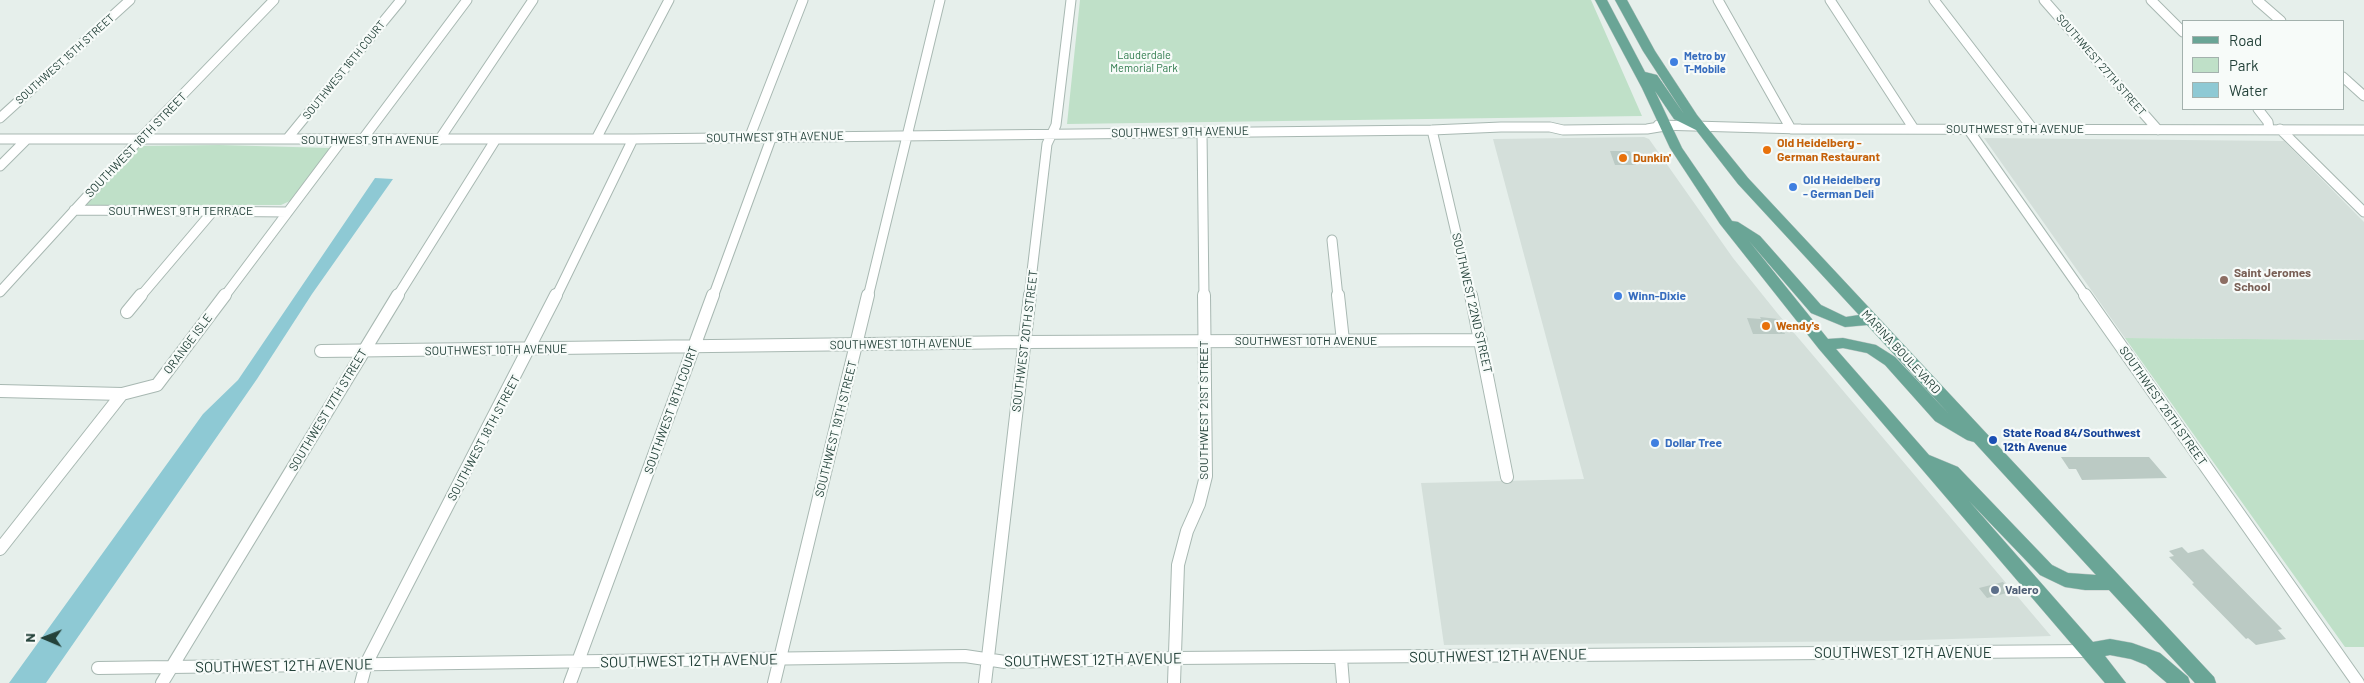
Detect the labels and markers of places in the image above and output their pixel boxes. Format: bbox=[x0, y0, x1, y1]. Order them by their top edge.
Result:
place label: Metro by T-Mobile bbox=[1684, 49, 1726, 75]
marker: Metro by T-Mobile bbox=[1668, 56, 1680, 68]
place label: Old Heidelberg - German Restaurant bbox=[1777, 136, 1880, 164]
marker: Old Heidelberg - German Restaurant bbox=[1761, 144, 1773, 156]
place label: Dunkin' bbox=[1633, 151, 1671, 165]
marker: Dunkin' bbox=[1617, 152, 1629, 164]
place label: Old Heidelberg - German Deli bbox=[1803, 173, 1880, 201]
marker: Old Heidelberg - German Deli bbox=[1787, 181, 1799, 193]
place label: Saint Jeromes School bbox=[2234, 266, 2311, 294]
marker: Saint Jeromes School bbox=[2218, 274, 2230, 286]
place label: Winn-Dixie bbox=[1628, 289, 1686, 303]
marker: Winn-Dixie bbox=[1612, 290, 1624, 302]
place label: Wendy's bbox=[1776, 319, 1819, 333]
marker: Wendy's bbox=[1760, 320, 1772, 332]
place label: State Road 84/Southwest 12th Avenue bbox=[2003, 426, 2141, 454]
marker: State Road 84/Southwest 12th Avenue bbox=[1987, 434, 1999, 446]
place label: Dollar Tree bbox=[1665, 436, 1722, 450]
marker: Dollar Tree bbox=[1649, 437, 1661, 449]
place label: Valero bbox=[2005, 583, 2039, 597]
marker: Valero bbox=[1989, 584, 2001, 596]

